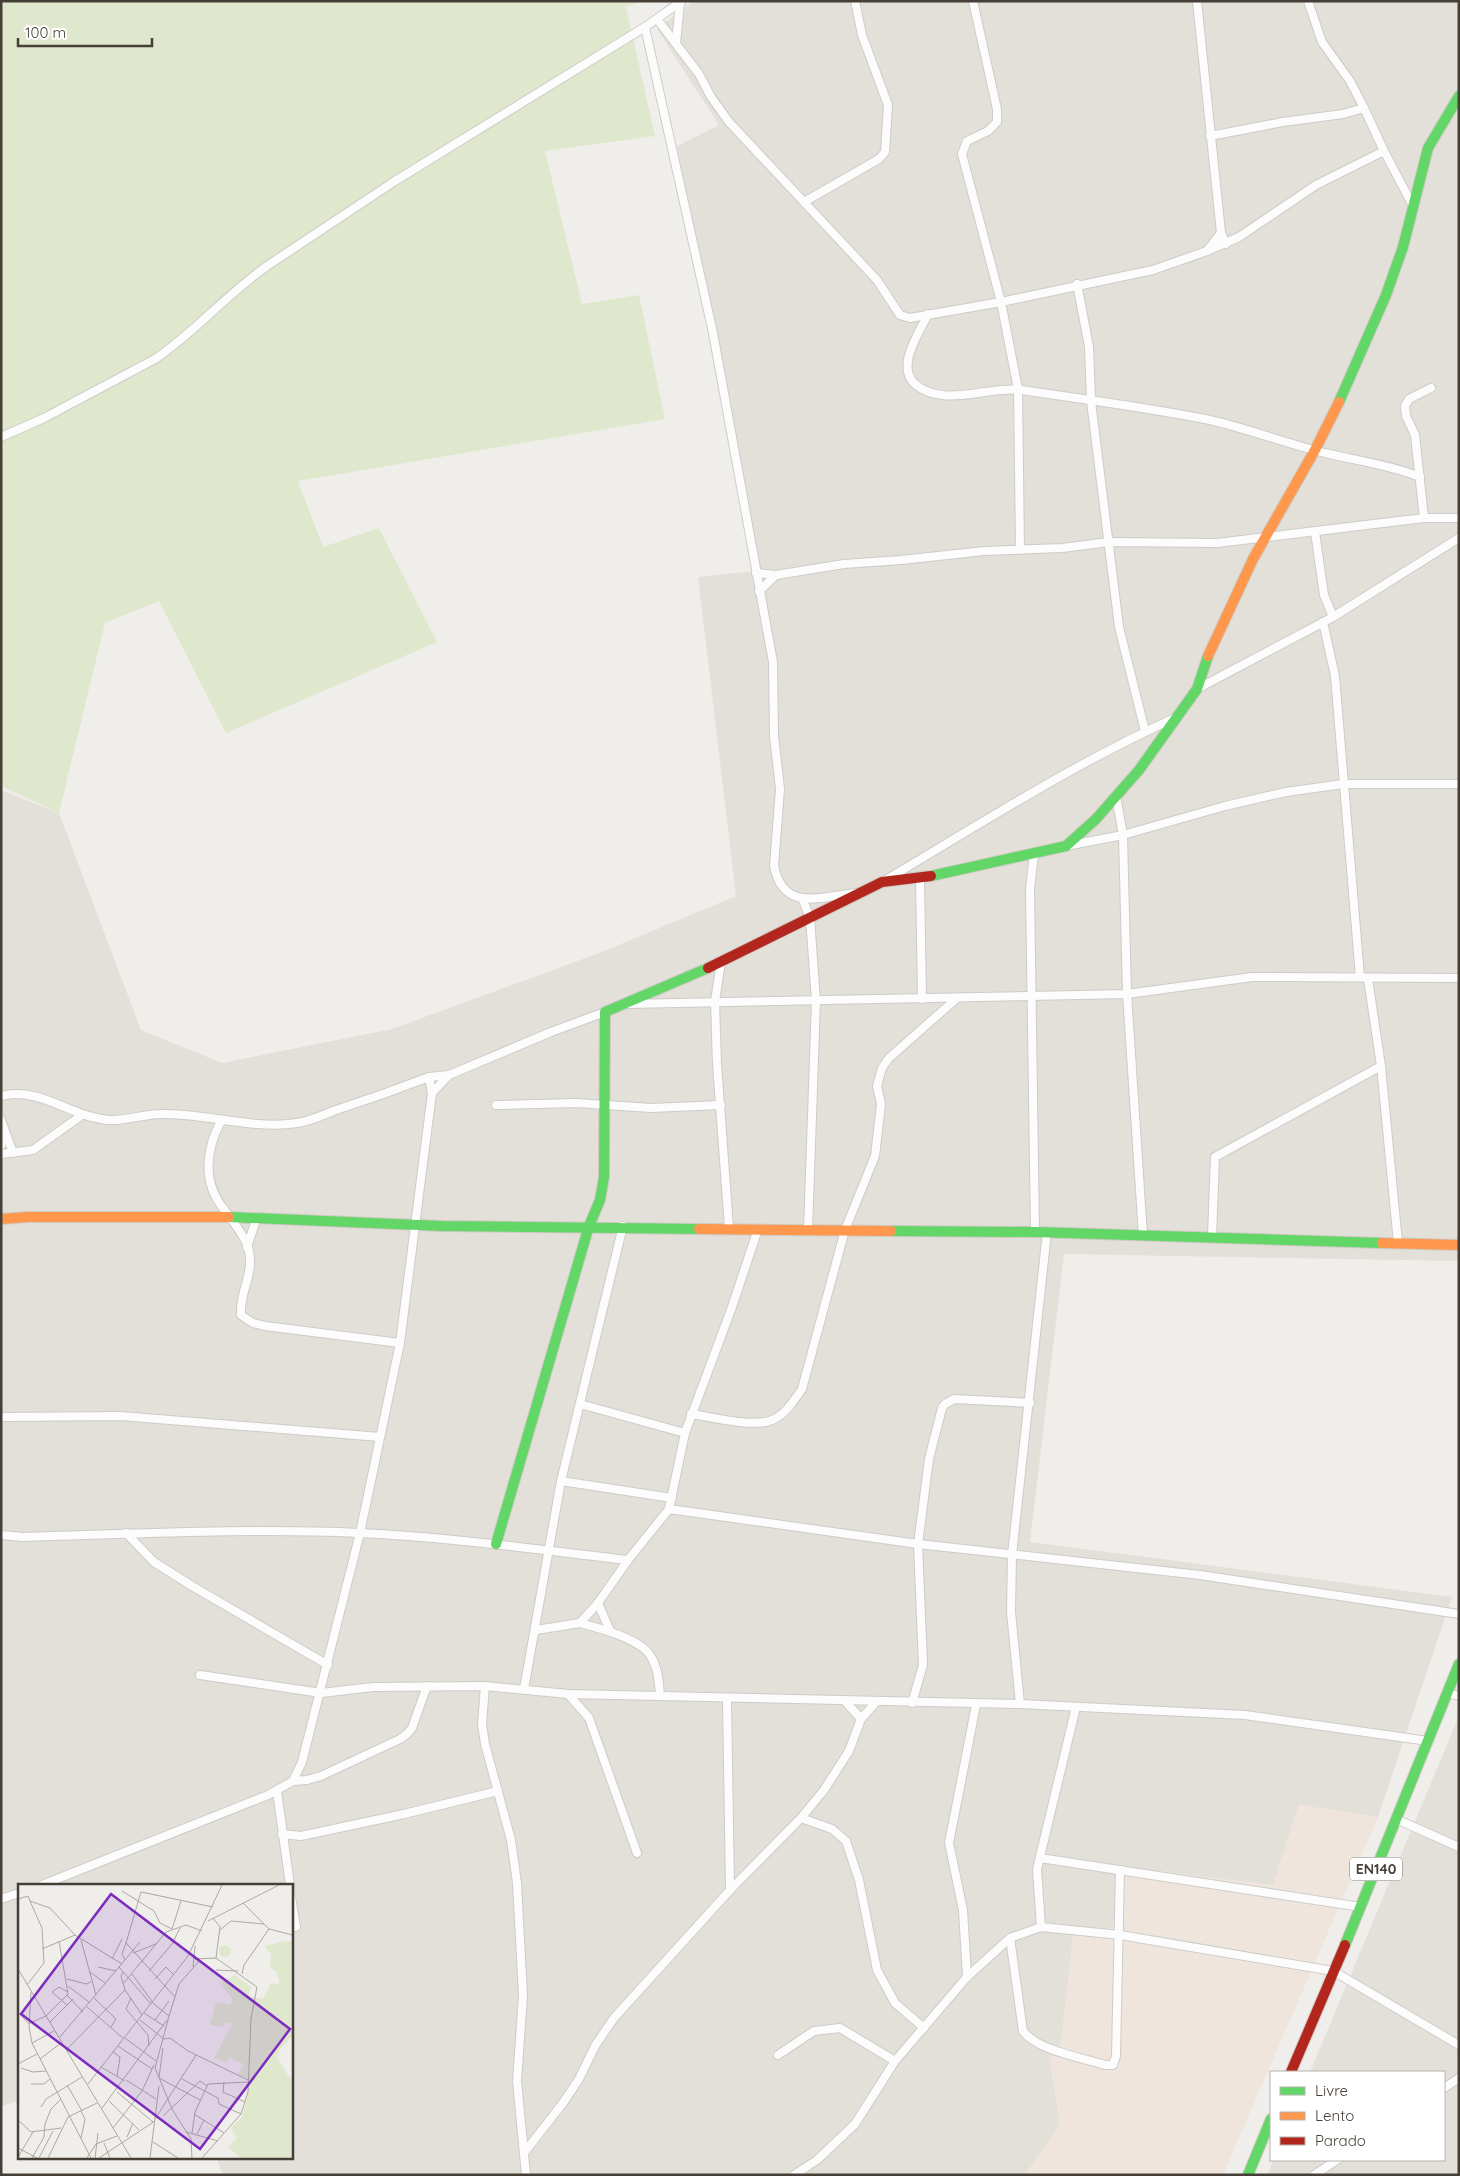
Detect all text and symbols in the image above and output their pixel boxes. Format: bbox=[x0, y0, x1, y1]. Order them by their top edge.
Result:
scale bar bbox=[18, 15, 151, 47]
text: 100 m bbox=[25, 23, 66, 42]
road number: EN140 bbox=[1350, 1858, 1402, 1880]
inset map bbox=[18, 1884, 292, 2158]
legend bbox=[1270, 2071, 1445, 2161]
text: Livre bbox=[1315, 2081, 1348, 2100]
text: Lento bbox=[1315, 2106, 1354, 2125]
text: Parado bbox=[1315, 2131, 1366, 2150]

